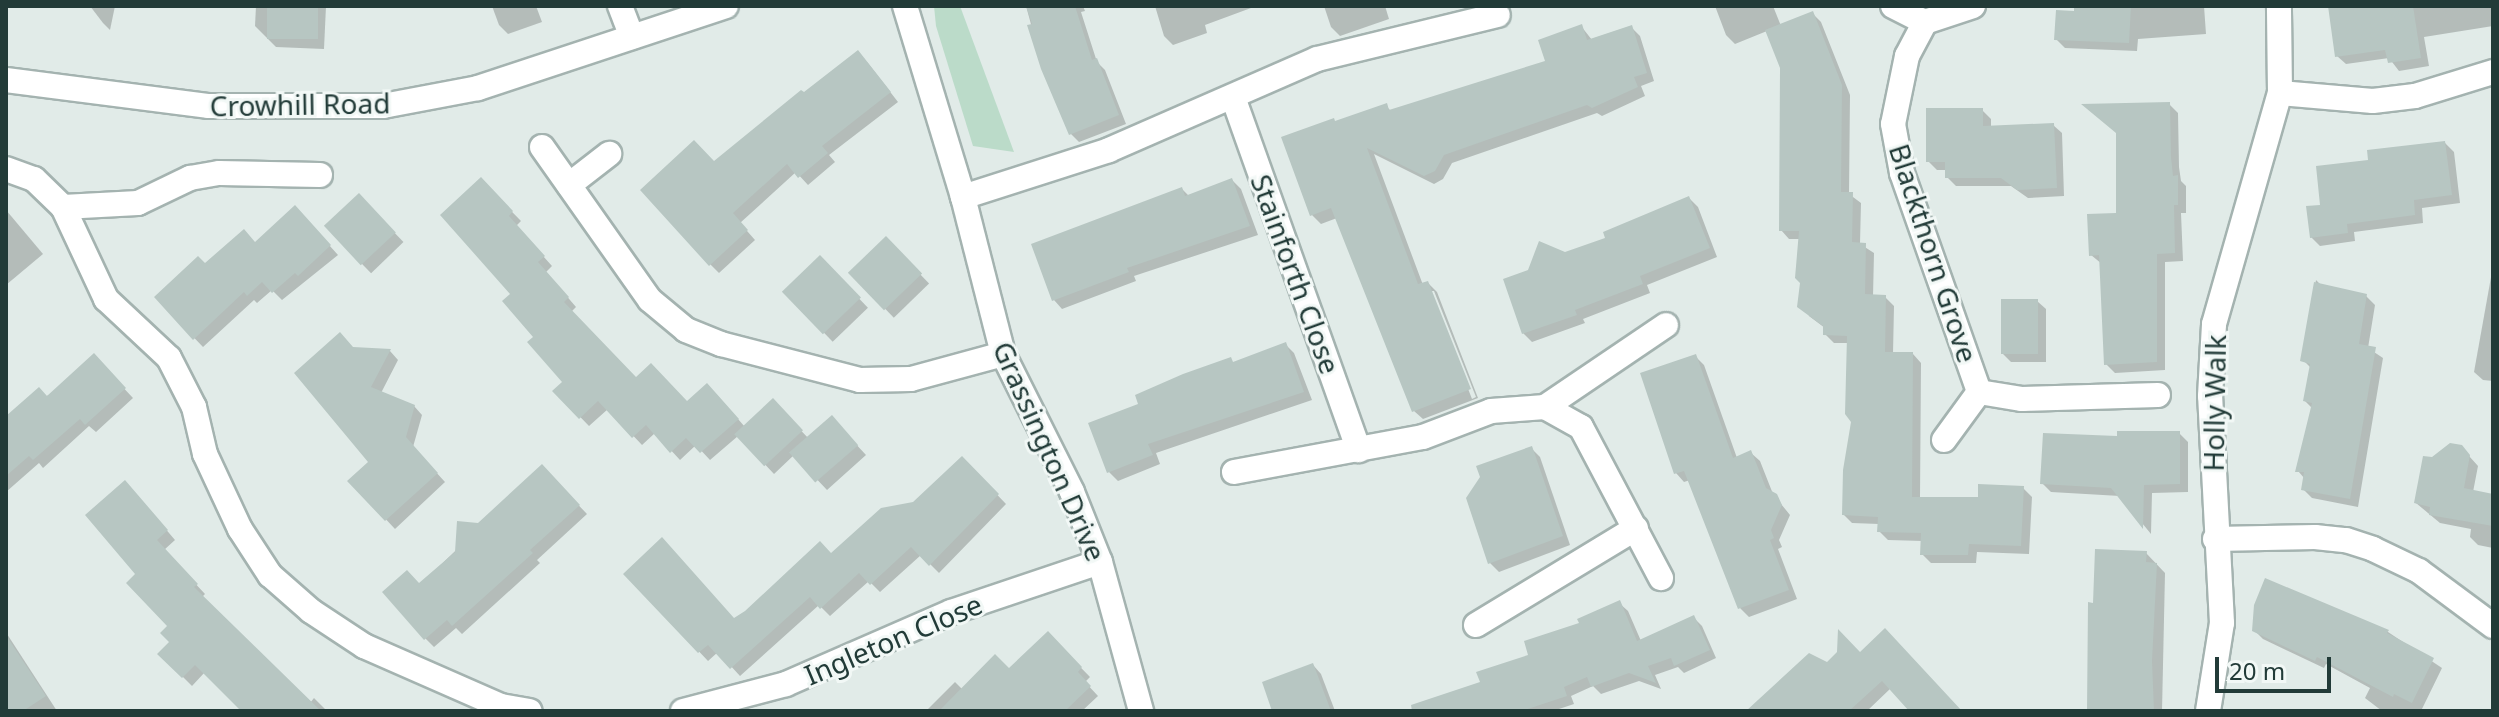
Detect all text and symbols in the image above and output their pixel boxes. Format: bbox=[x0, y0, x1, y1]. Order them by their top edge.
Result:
street label: Crowhill Road bbox=[209, 86, 391, 122]
street label: Blackthorn Grove bbox=[1883, 139, 1985, 367]
street label: Stainforth Close bbox=[1244, 170, 1348, 378]
street label: Holly Walk bbox=[2196, 334, 2232, 472]
street label: Grassington Drive bbox=[987, 336, 1113, 566]
street label: Ingleton Close bbox=[799, 586, 987, 692]
scale bar bbox=[2219, 641, 2335, 691]
text: 20 m bbox=[2229, 654, 2285, 687]

